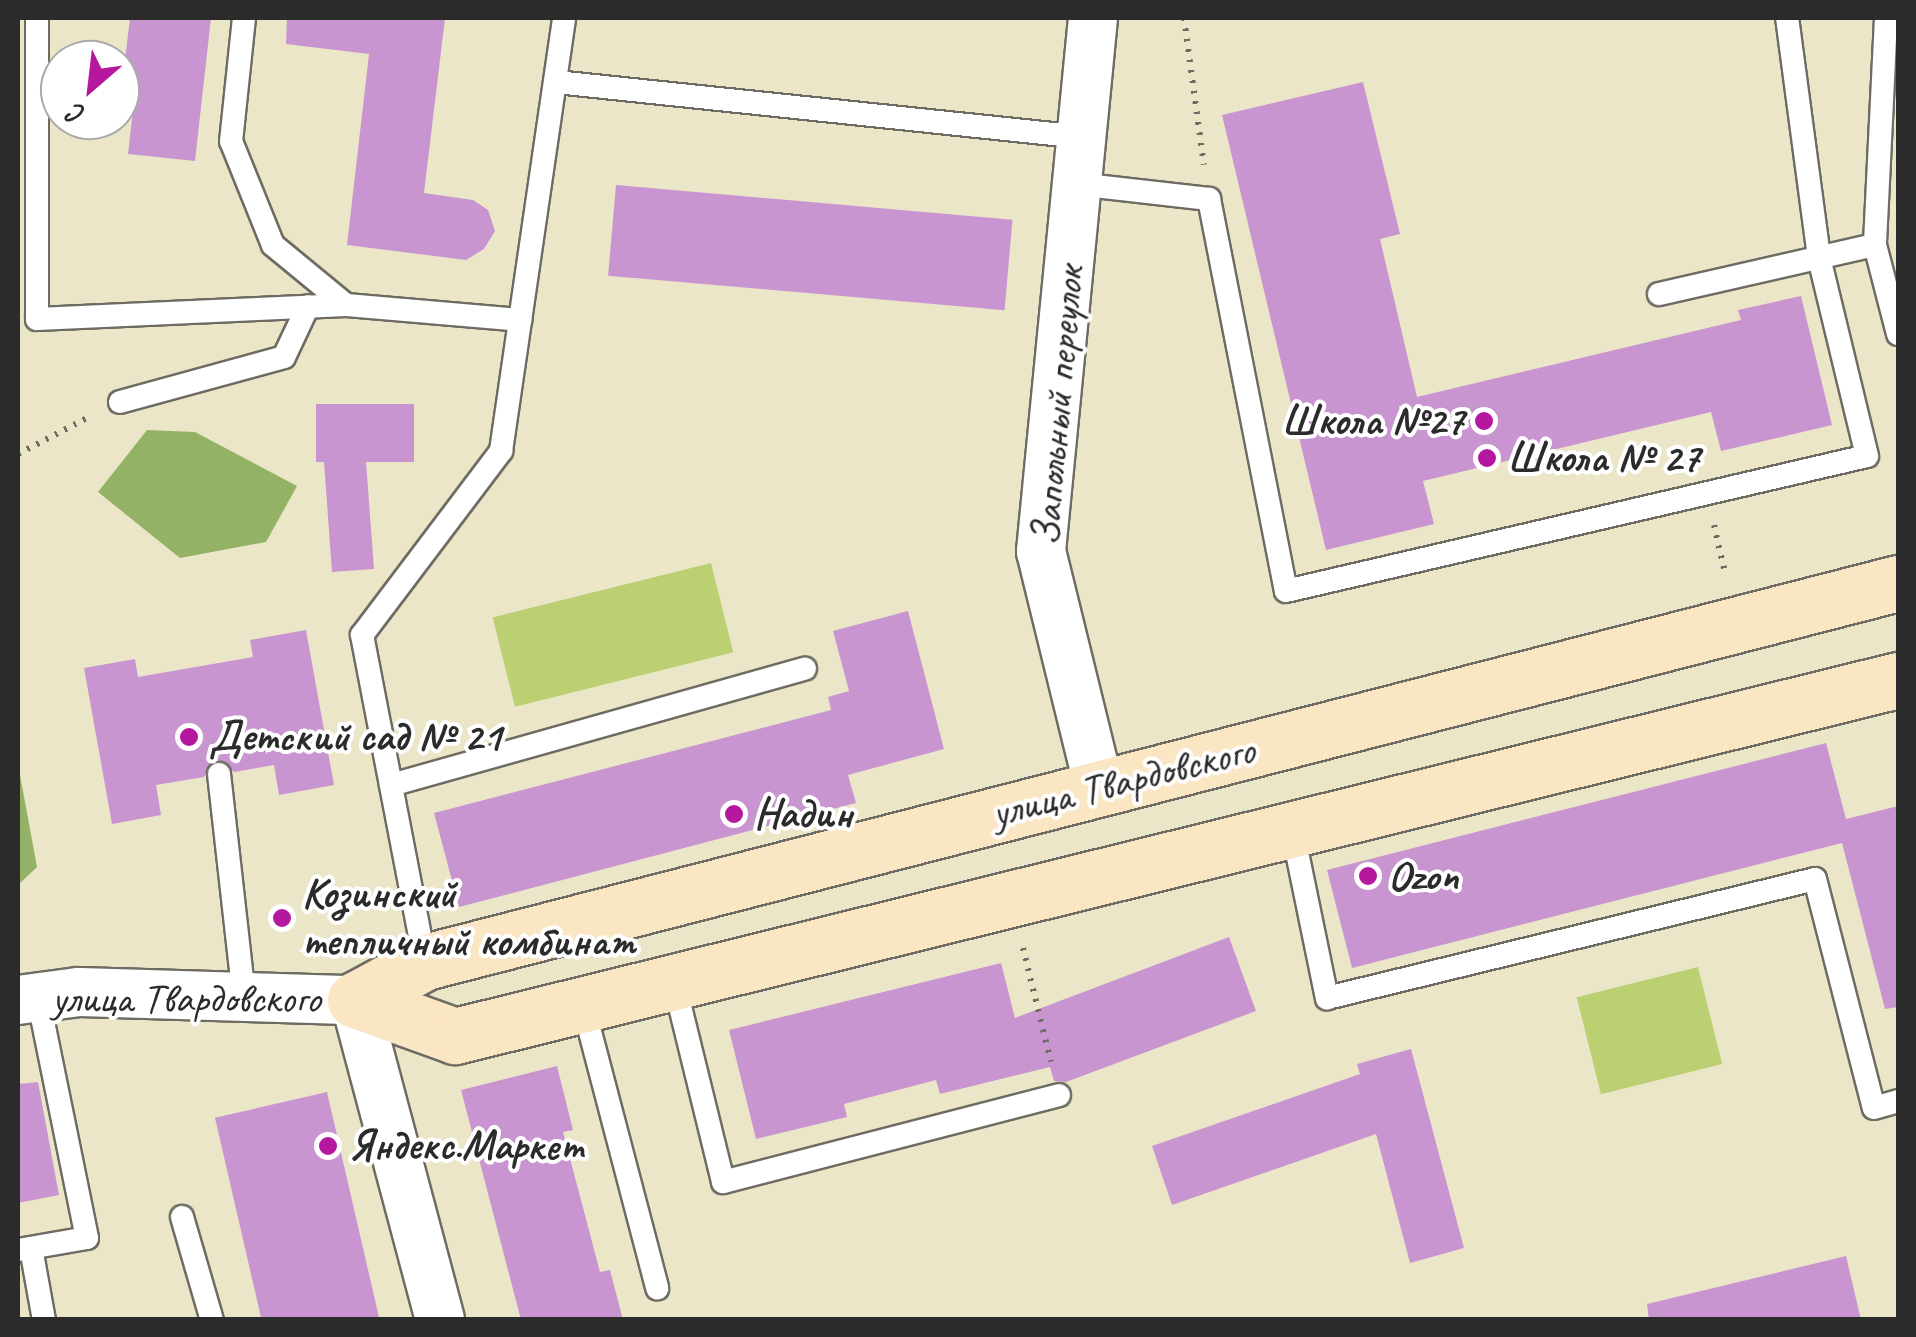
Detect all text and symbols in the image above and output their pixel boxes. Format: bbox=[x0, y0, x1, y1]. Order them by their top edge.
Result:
north arrow bbox=[40, 40, 140, 140]
text: С bbox=[62, 96, 91, 134]
street label: Запольный переулок bbox=[1021, 264, 1095, 548]
place label: Школа №27 bbox=[1281, 396, 1464, 446]
marker: Школа №27 bbox=[1473, 410, 1495, 432]
place label: Школа № 27 bbox=[1507, 433, 1700, 483]
marker: Школа № 27 bbox=[1476, 447, 1498, 469]
place label: Детский сад № 21 bbox=[209, 712, 501, 762]
street label: улица Твардовского bbox=[987, 725, 1259, 839]
marker: Детский сад № 21 bbox=[178, 726, 200, 748]
place label: Надин bbox=[754, 789, 852, 839]
marker: Надин bbox=[723, 803, 745, 825]
place label: Ozon bbox=[1388, 851, 1458, 901]
marker: Ozon bbox=[1357, 865, 1379, 887]
place label: Козинский тепличный комбинат bbox=[302, 869, 635, 968]
marker: Козинский тепличный комбинат bbox=[271, 907, 293, 929]
street label: улица Твардовского bbox=[52, 974, 320, 1024]
place label: Яндекс.Маркет bbox=[348, 1121, 584, 1171]
marker: Яндекс.Маркет bbox=[317, 1135, 339, 1157]

